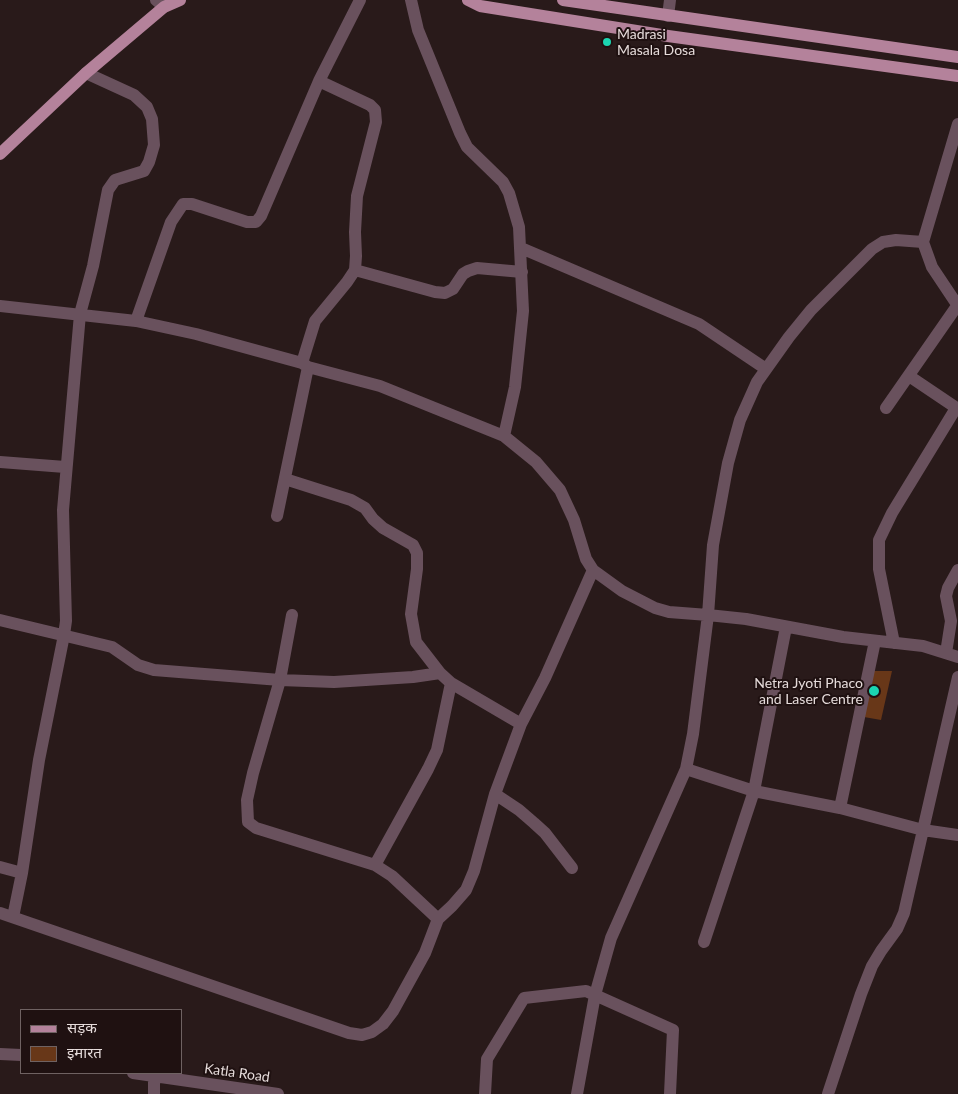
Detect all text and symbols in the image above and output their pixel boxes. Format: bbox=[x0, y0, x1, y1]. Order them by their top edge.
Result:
place label: Madrasi Masala Dosa bbox=[617, 26, 695, 58]
marker: Madrasi Masala Dosa bbox=[601, 36, 613, 48]
place label: Netra Jyoti Phaco and Laser Centre bbox=[754, 675, 863, 708]
marker: Netra Jyoti Phaco and Laser Centre bbox=[867, 684, 881, 698]
legend bbox=[20, 1009, 182, 1074]
text: सड़क bbox=[67, 1018, 97, 1036]
text: इमारत bbox=[67, 1043, 102, 1061]
street label: Katla Road bbox=[203, 1060, 271, 1086]

